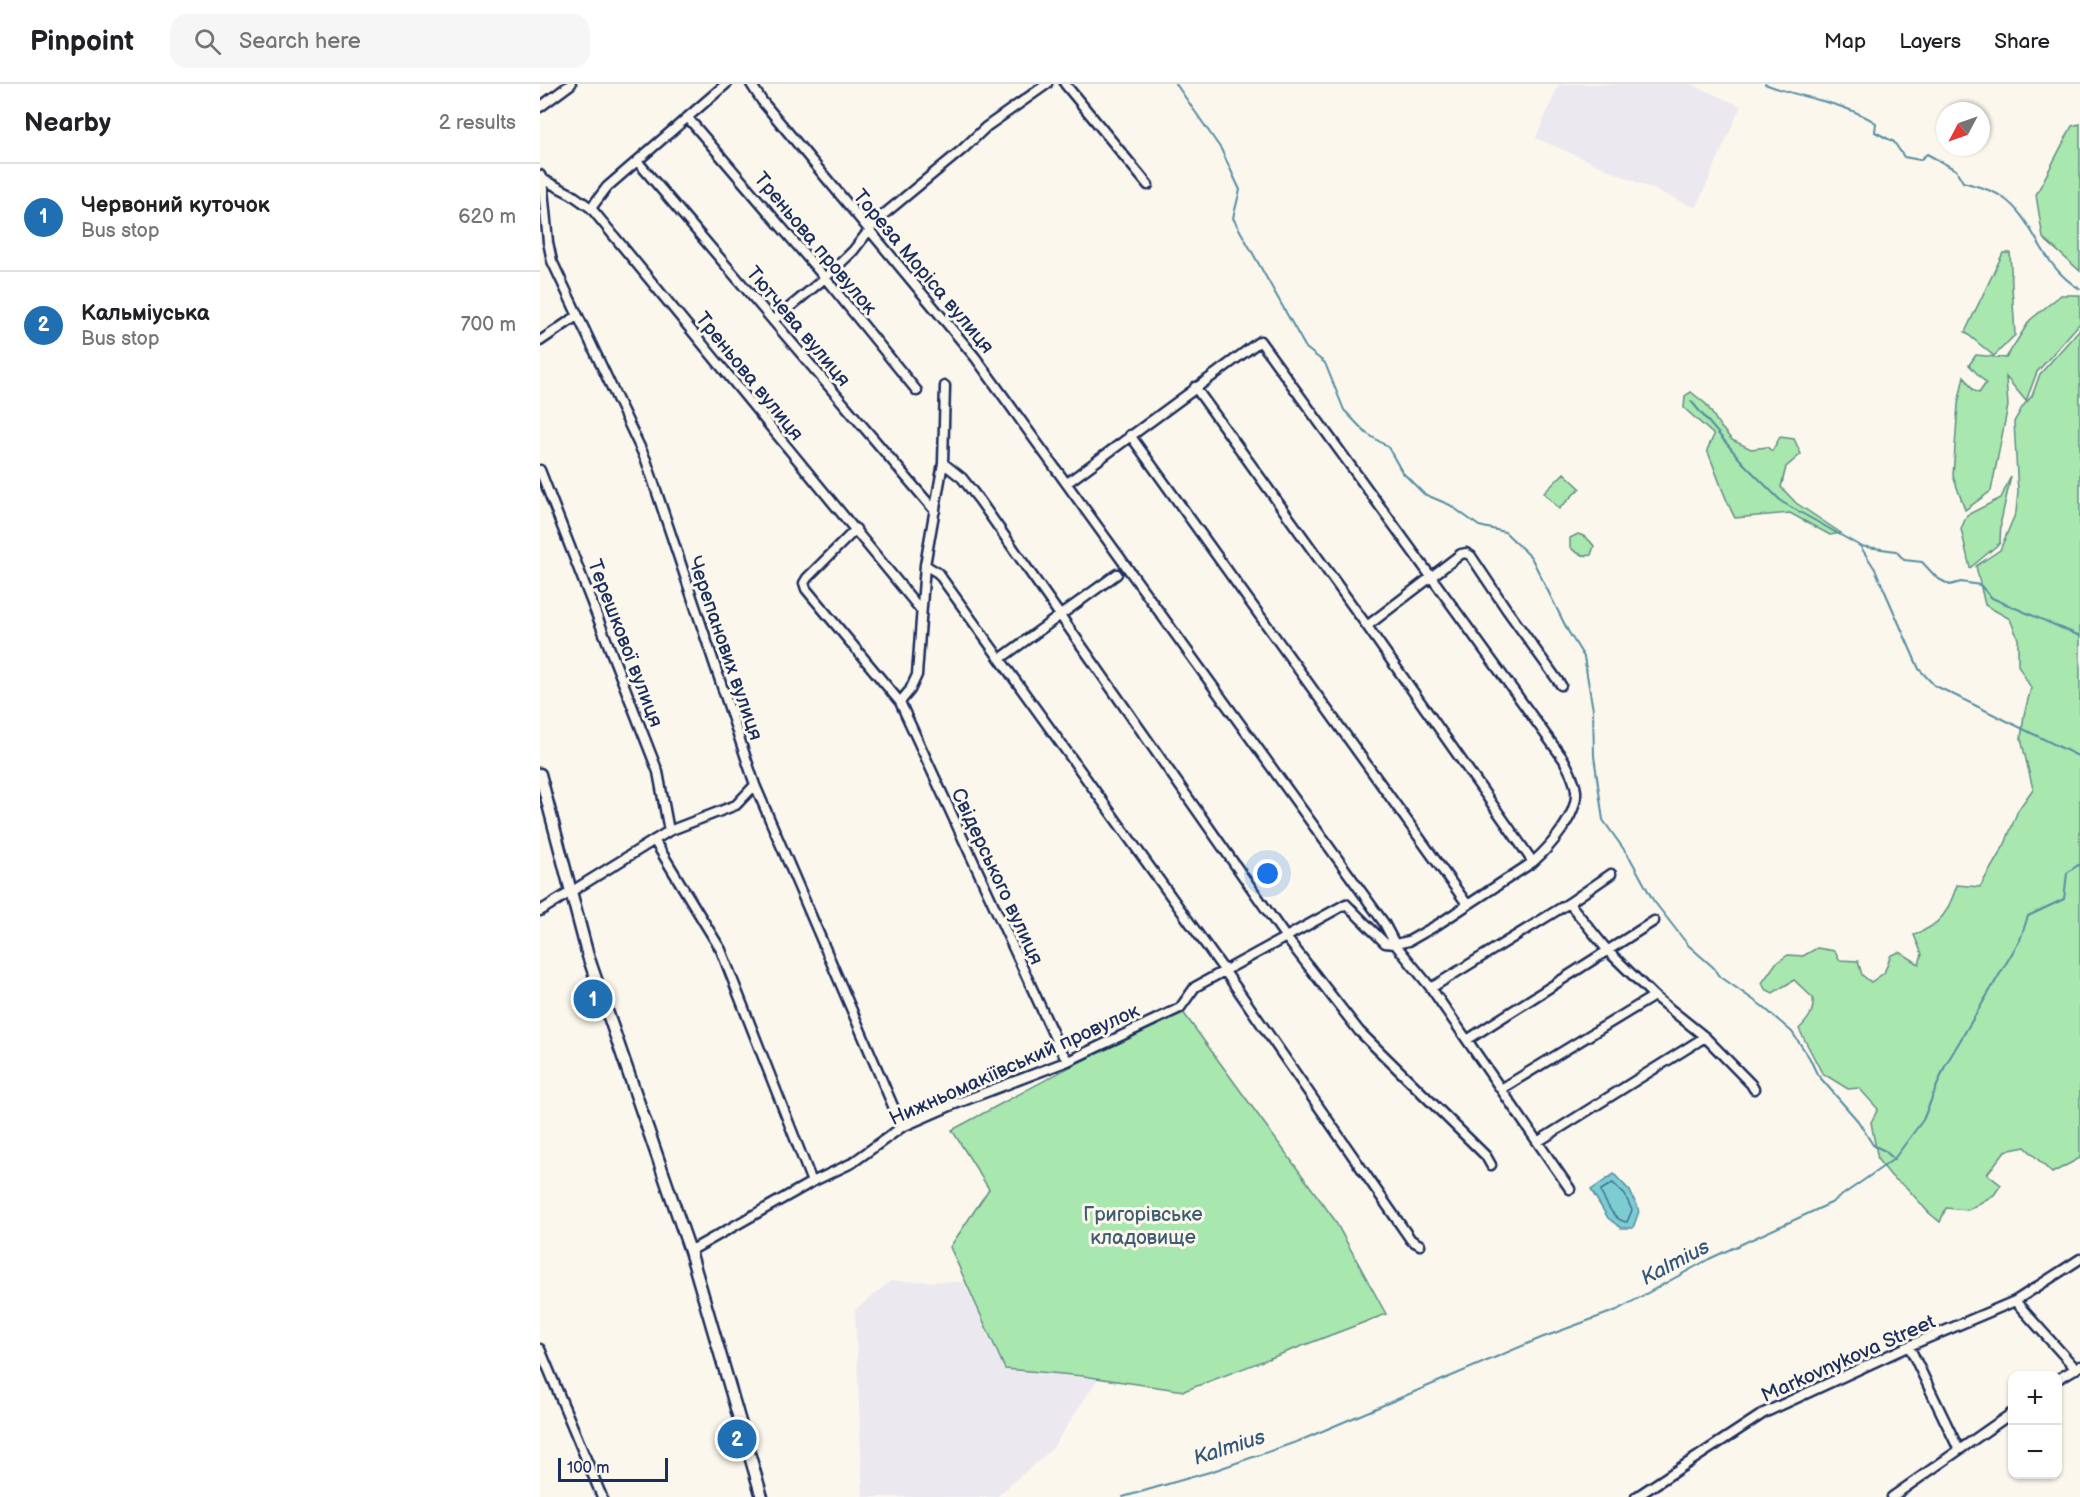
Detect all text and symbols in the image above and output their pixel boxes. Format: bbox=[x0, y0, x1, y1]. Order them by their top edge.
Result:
search box bbox=[170, 14, 590, 68]
text: Pinpoint bbox=[30, 25, 134, 58]
icon: search bbox=[191, 25, 224, 58]
text: Search here bbox=[239, 28, 361, 55]
text: Map bbox=[1824, 29, 1866, 54]
text: Layers bbox=[1899, 29, 1961, 54]
text: Share bbox=[1994, 29, 2050, 54]
north arrow bbox=[1936, 102, 1990, 156]
text: Nearby bbox=[24, 108, 111, 139]
text: 2 results bbox=[439, 111, 516, 135]
street label: Треньова провулок bbox=[749, 167, 882, 320]
street label: Тореза Моріса вулиця bbox=[848, 185, 999, 359]
text: Червоний куточок bbox=[81, 192, 270, 219]
text: 1 bbox=[39, 205, 48, 229]
text: 620 m bbox=[458, 205, 516, 229]
text: Bus stop bbox=[81, 219, 160, 243]
street label: Тютчева вулиця bbox=[741, 262, 856, 392]
text: Кальміуська bbox=[81, 300, 210, 327]
street label: Треньова вулиця bbox=[690, 308, 808, 446]
text: 2 bbox=[38, 313, 49, 337]
text: 700 m bbox=[461, 313, 516, 337]
text: Bus stop bbox=[81, 327, 160, 351]
street label: Черепанових вулиця bbox=[682, 553, 768, 744]
street label: Терешкової вулиця bbox=[582, 556, 668, 730]
street label: Свiдерського вулиця bbox=[946, 784, 1049, 968]
your location bbox=[1253, 859, 1282, 888]
pin: 1 bbox=[574, 976, 612, 1022]
street label: Нижньомакіївський провулок bbox=[886, 999, 1143, 1131]
park label: Григорівське кладовище bbox=[1083, 1203, 1203, 1250]
water label: Kalmius bbox=[1637, 1234, 1714, 1291]
street label: Markovnykova Street bbox=[1758, 1310, 1939, 1408]
map controls bbox=[2008, 1371, 2062, 1479]
button: + bbox=[2008, 1371, 2062, 1425]
pin: 2 bbox=[718, 1416, 756, 1462]
water label: Kalmius bbox=[1190, 1424, 1269, 1471]
button: − bbox=[2008, 1425, 2062, 1479]
scale bar bbox=[558, 1455, 668, 1482]
text: 100 m bbox=[567, 1459, 610, 1478]

